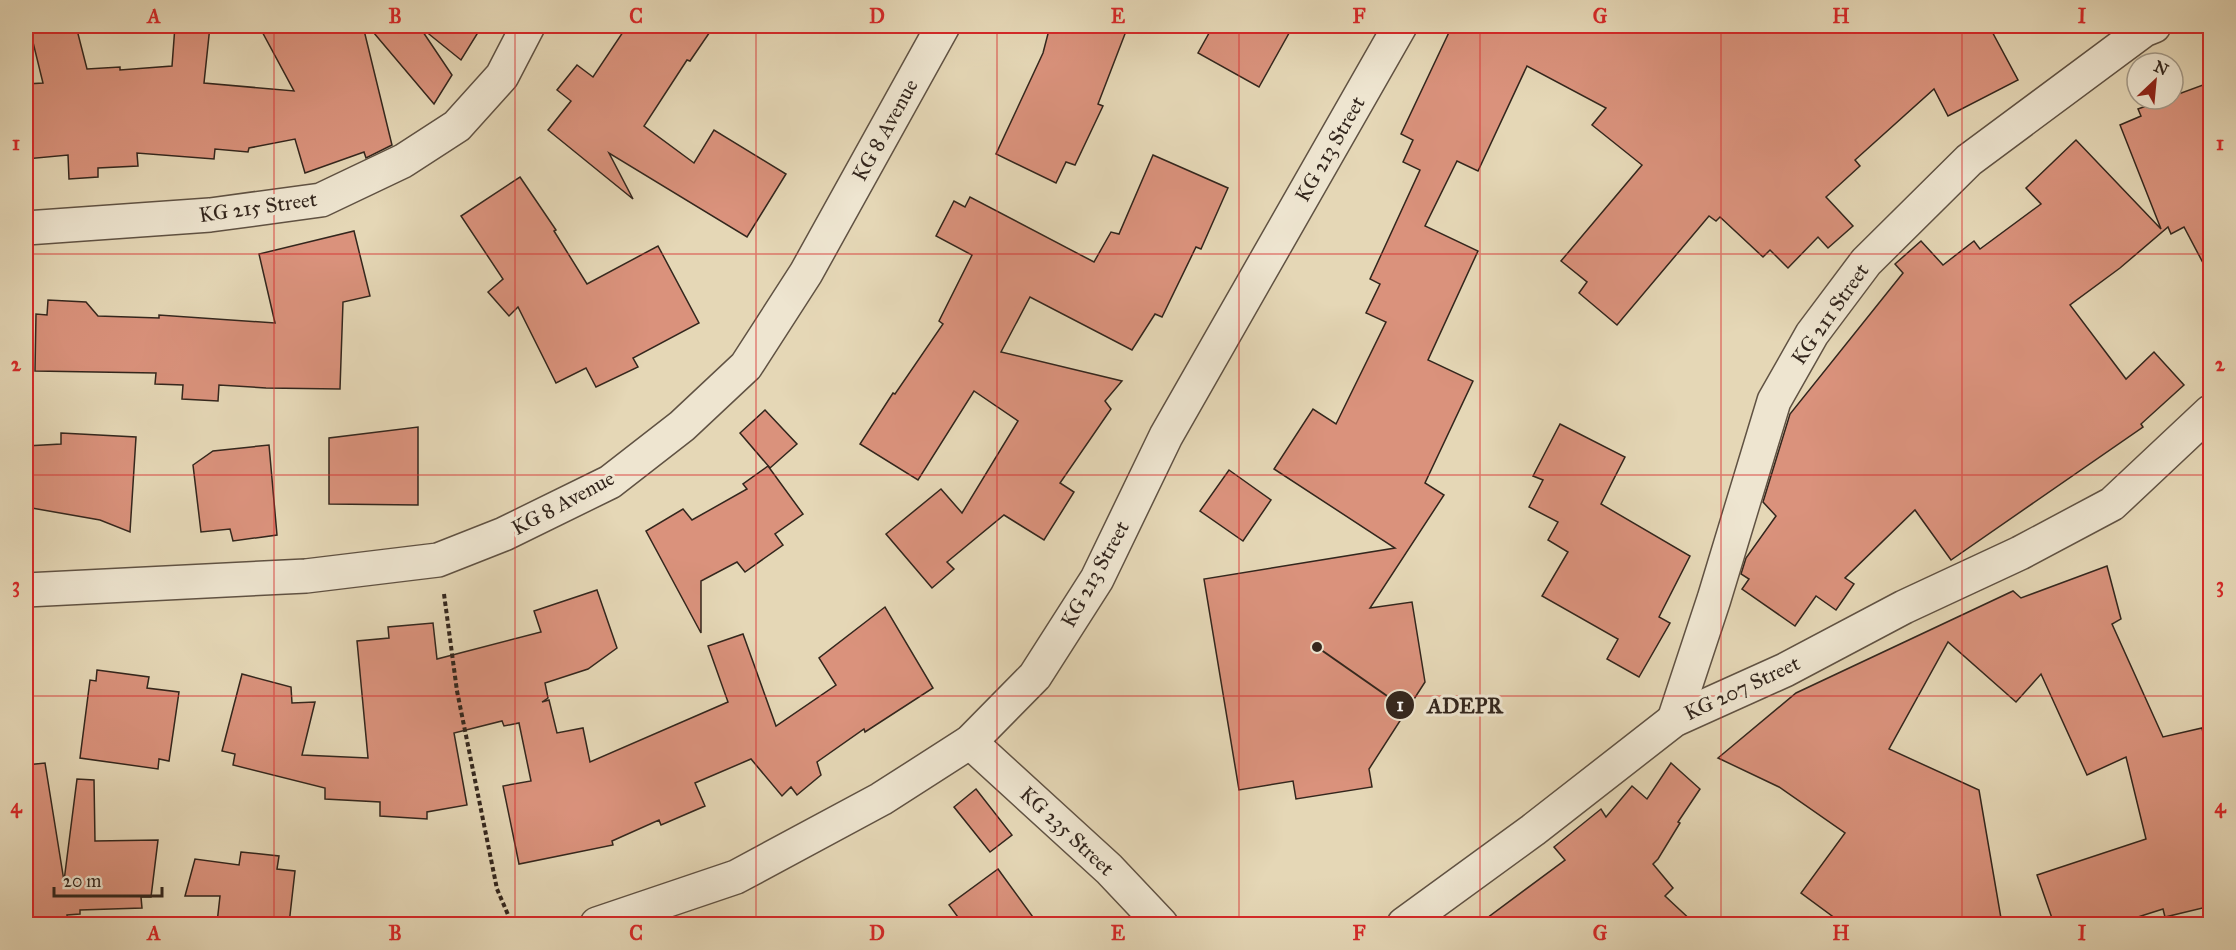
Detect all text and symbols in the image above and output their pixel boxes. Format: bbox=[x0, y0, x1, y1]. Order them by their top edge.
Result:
text: A bbox=[145, 4, 161, 28]
text: B bbox=[388, 4, 402, 28]
text: C bbox=[629, 4, 643, 28]
text: D bbox=[869, 4, 885, 28]
text: E bbox=[1111, 4, 1126, 28]
text: F bbox=[1352, 4, 1366, 28]
text: G bbox=[1593, 4, 1608, 28]
text: H bbox=[1832, 4, 1850, 28]
text: I bbox=[2078, 4, 2087, 28]
north arrow bbox=[2125, 51, 2185, 111]
text: N bbox=[2151, 56, 2172, 80]
street label: KG 8 Avenue bbox=[846, 74, 924, 186]
street label: KG 213 Street bbox=[1289, 91, 1371, 207]
text: 1 bbox=[12, 131, 20, 155]
text: 1 bbox=[2216, 131, 2224, 155]
street label: KG 215 Street bbox=[197, 186, 319, 228]
street label: KG 211 Street bbox=[1786, 258, 1875, 370]
text: 2 bbox=[11, 352, 22, 376]
text: 2 bbox=[2215, 352, 2226, 376]
street label: KG 8 Avenue bbox=[507, 465, 619, 541]
street label: KG 213 Street bbox=[1055, 516, 1135, 632]
text: 3 bbox=[12, 573, 20, 598]
text: 3 bbox=[2216, 573, 2224, 598]
street label: KG 207 Street bbox=[1680, 650, 1804, 726]
callout: ADEPR bbox=[1385, 685, 1514, 725]
text: ADEPR bbox=[1425, 692, 1504, 719]
text: 1 bbox=[1396, 694, 1404, 716]
street label: KG 235 Street bbox=[1015, 781, 1120, 882]
text: 4 bbox=[10, 794, 22, 819]
text: 4 bbox=[2214, 794, 2226, 819]
scale bar bbox=[54, 860, 162, 898]
text: 20 m bbox=[63, 870, 101, 892]
text: A bbox=[145, 921, 161, 945]
text: B bbox=[388, 921, 402, 945]
text: C bbox=[629, 921, 643, 945]
text: D bbox=[869, 921, 885, 945]
text: E bbox=[1111, 921, 1126, 945]
text: F bbox=[1352, 921, 1366, 945]
text: G bbox=[1593, 921, 1608, 945]
text: H bbox=[1832, 921, 1850, 945]
text: I bbox=[2078, 921, 2087, 945]

